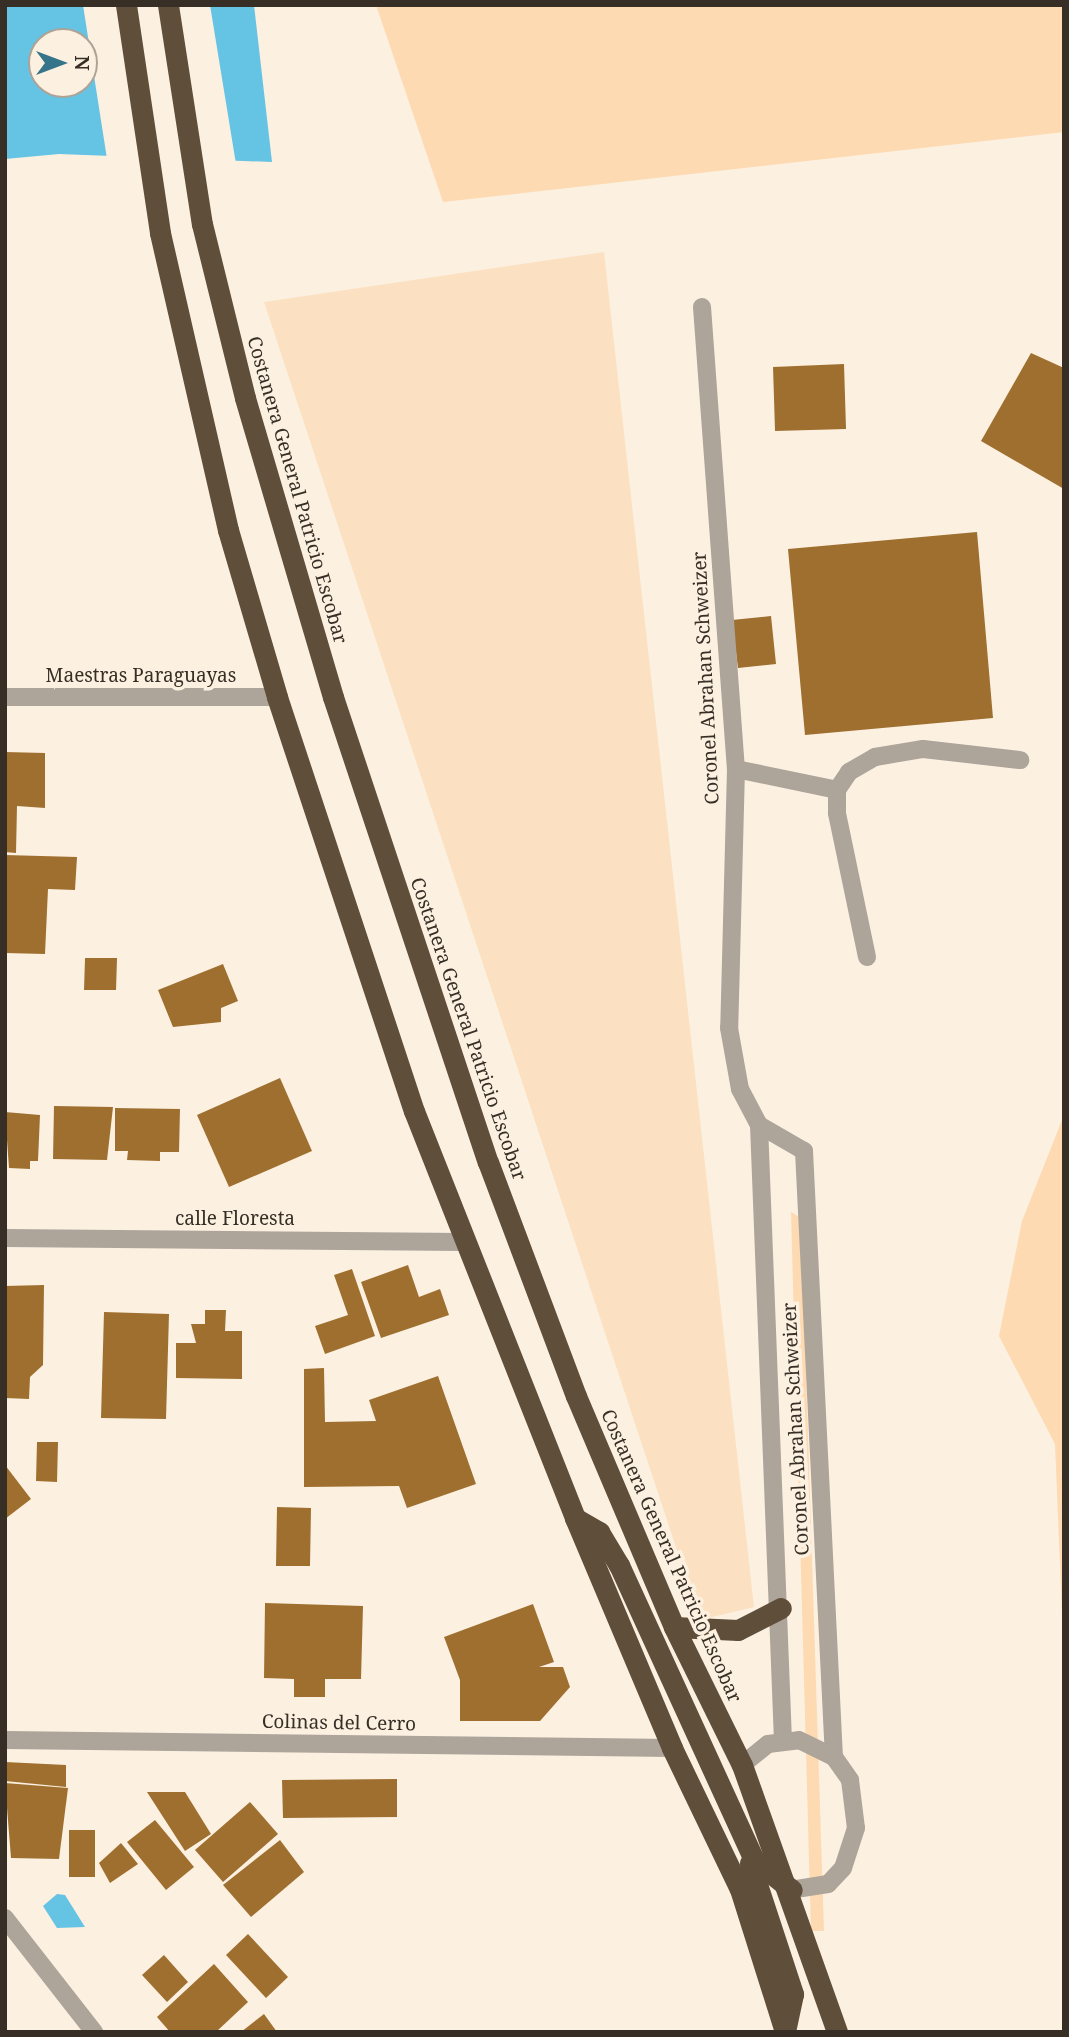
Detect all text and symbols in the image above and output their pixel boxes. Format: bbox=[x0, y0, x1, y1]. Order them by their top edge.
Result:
north arrow bbox=[28, 28, 98, 98]
text: N bbox=[69, 56, 95, 70]
street label: Costanera General Patricio Escobar bbox=[242, 334, 352, 646]
street label: Coronel Abrahan Schweizer bbox=[688, 551, 724, 805]
street label: Maestras Paraguayas bbox=[46, 665, 236, 687]
street label: Costanera General Patricio Escobar bbox=[405, 875, 531, 1183]
street label: calle Floresta bbox=[175, 1208, 295, 1230]
street label: Coronel Abrahan Schweizer bbox=[778, 1302, 814, 1556]
street label: Costanera General Patricio Escobar bbox=[596, 1406, 746, 1706]
street label: Colinas del Cerro bbox=[262, 1710, 416, 1736]

